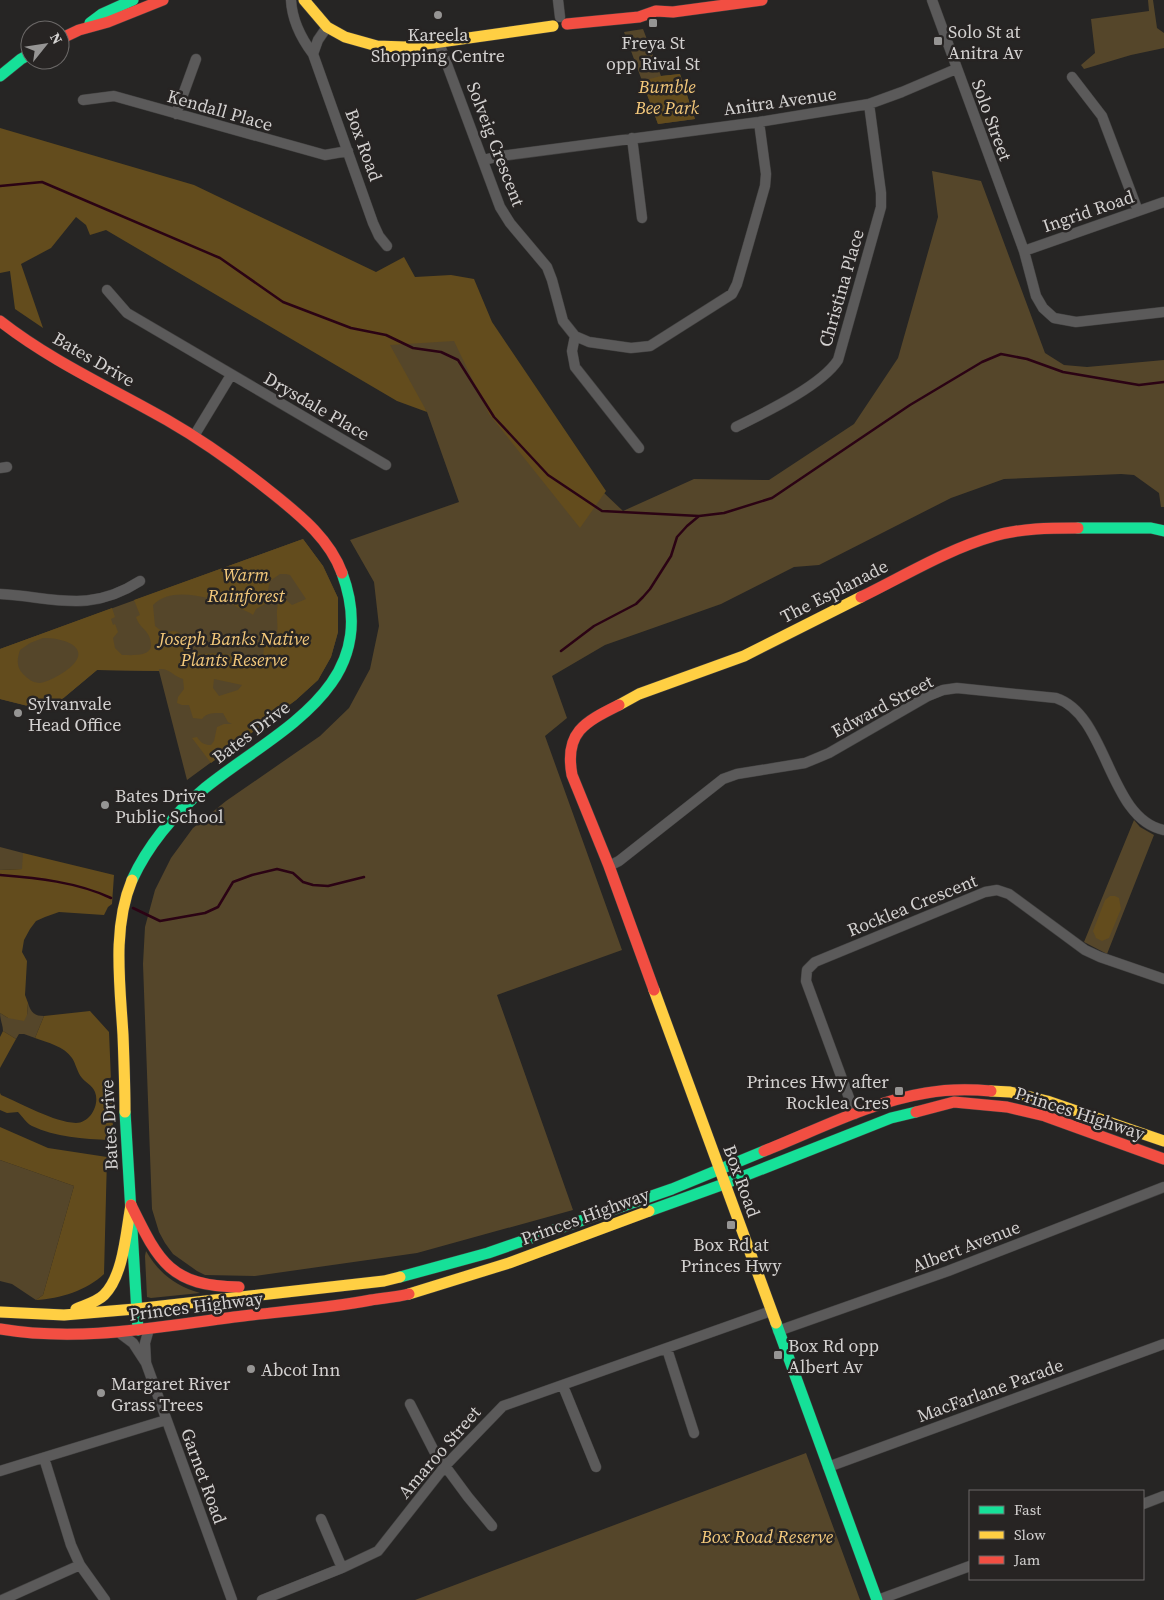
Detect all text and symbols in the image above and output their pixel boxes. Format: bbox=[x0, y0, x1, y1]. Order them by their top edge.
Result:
marker: Kareela Shopping Centre bbox=[432, 9, 444, 21]
marker: Freya St opp Rival St bbox=[647, 17, 659, 29]
place label: Solo St at Anitra Av bbox=[948, 19, 1023, 65]
north arrow bbox=[20, 20, 70, 70]
place label: Kareela Shopping Centre bbox=[371, 22, 505, 68]
text: N bbox=[45, 29, 67, 48]
place label: Freya St opp Rival St bbox=[606, 30, 700, 76]
marker: Solo St at Anitra Av bbox=[932, 35, 944, 47]
park label: Bumble Bee Park bbox=[634, 74, 700, 120]
street label: Solo Street bbox=[966, 76, 1018, 164]
street label: Solveig Crescent bbox=[461, 78, 531, 210]
street label: Anitra Avenue bbox=[722, 81, 838, 121]
street label: Kendall Place bbox=[164, 83, 276, 137]
street label: Box Road bbox=[339, 105, 389, 185]
street label: Ingrid Road bbox=[1039, 184, 1137, 238]
street label: Christina Place bbox=[812, 226, 870, 350]
street label: Bates Drive bbox=[48, 325, 140, 393]
street label: Drysdale Place bbox=[260, 366, 374, 446]
street label: The Esplanade bbox=[776, 553, 892, 629]
park label: Warm Rainforest bbox=[206, 562, 286, 608]
park label: Joseph Banks Native Plants Reserve bbox=[156, 626, 310, 672]
street label: Edward Street bbox=[827, 669, 937, 743]
place label: Sylvanvale Head Office bbox=[28, 691, 121, 737]
street label: Bates Drive bbox=[207, 695, 295, 769]
marker: Sylvanvale Head Office bbox=[12, 707, 24, 719]
place label: Bates Drive Public School bbox=[115, 783, 224, 829]
marker: Bates Drive Public School bbox=[99, 799, 111, 811]
street label: Rocklea Crescent bbox=[843, 868, 981, 942]
place label: Princes Hwy after Rocklea Cres bbox=[746, 1069, 889, 1115]
street label: Bates Drive bbox=[94, 1079, 124, 1171]
street label: Princes Highway bbox=[1012, 1080, 1149, 1146]
marker: Princes Hwy after Rocklea Cres bbox=[893, 1085, 905, 1097]
street label: Box Road bbox=[717, 1141, 767, 1221]
street label: Princes Highway bbox=[517, 1181, 653, 1251]
street label: Albert Avenue bbox=[908, 1214, 1024, 1278]
marker: Box Rd at Princes Hwy bbox=[725, 1219, 737, 1231]
place label: Box Rd at Princes Hwy bbox=[681, 1232, 782, 1278]
street label: Princes Highway bbox=[128, 1285, 265, 1327]
place label: Box Rd opp Albert Av bbox=[788, 1333, 879, 1379]
marker: Box Rd opp Albert Av bbox=[772, 1349, 784, 1361]
street label: MacFarlane Parade bbox=[913, 1352, 1067, 1428]
place label: Abcot Inn bbox=[261, 1357, 340, 1382]
marker: Abcot Inn bbox=[245, 1363, 257, 1375]
place label: Margaret River Grass Trees bbox=[111, 1371, 231, 1417]
marker: Margaret River Grass Trees bbox=[95, 1387, 107, 1399]
street label: Amaroo Street bbox=[392, 1400, 486, 1504]
street label: Garnet Road bbox=[175, 1425, 233, 1527]
legend bbox=[969, 1490, 1144, 1580]
text: Fast bbox=[1014, 1499, 1041, 1520]
park label: Box Road Reserve bbox=[700, 1524, 834, 1549]
text: Slow bbox=[1014, 1524, 1046, 1545]
text: Jam bbox=[1013, 1549, 1041, 1570]

